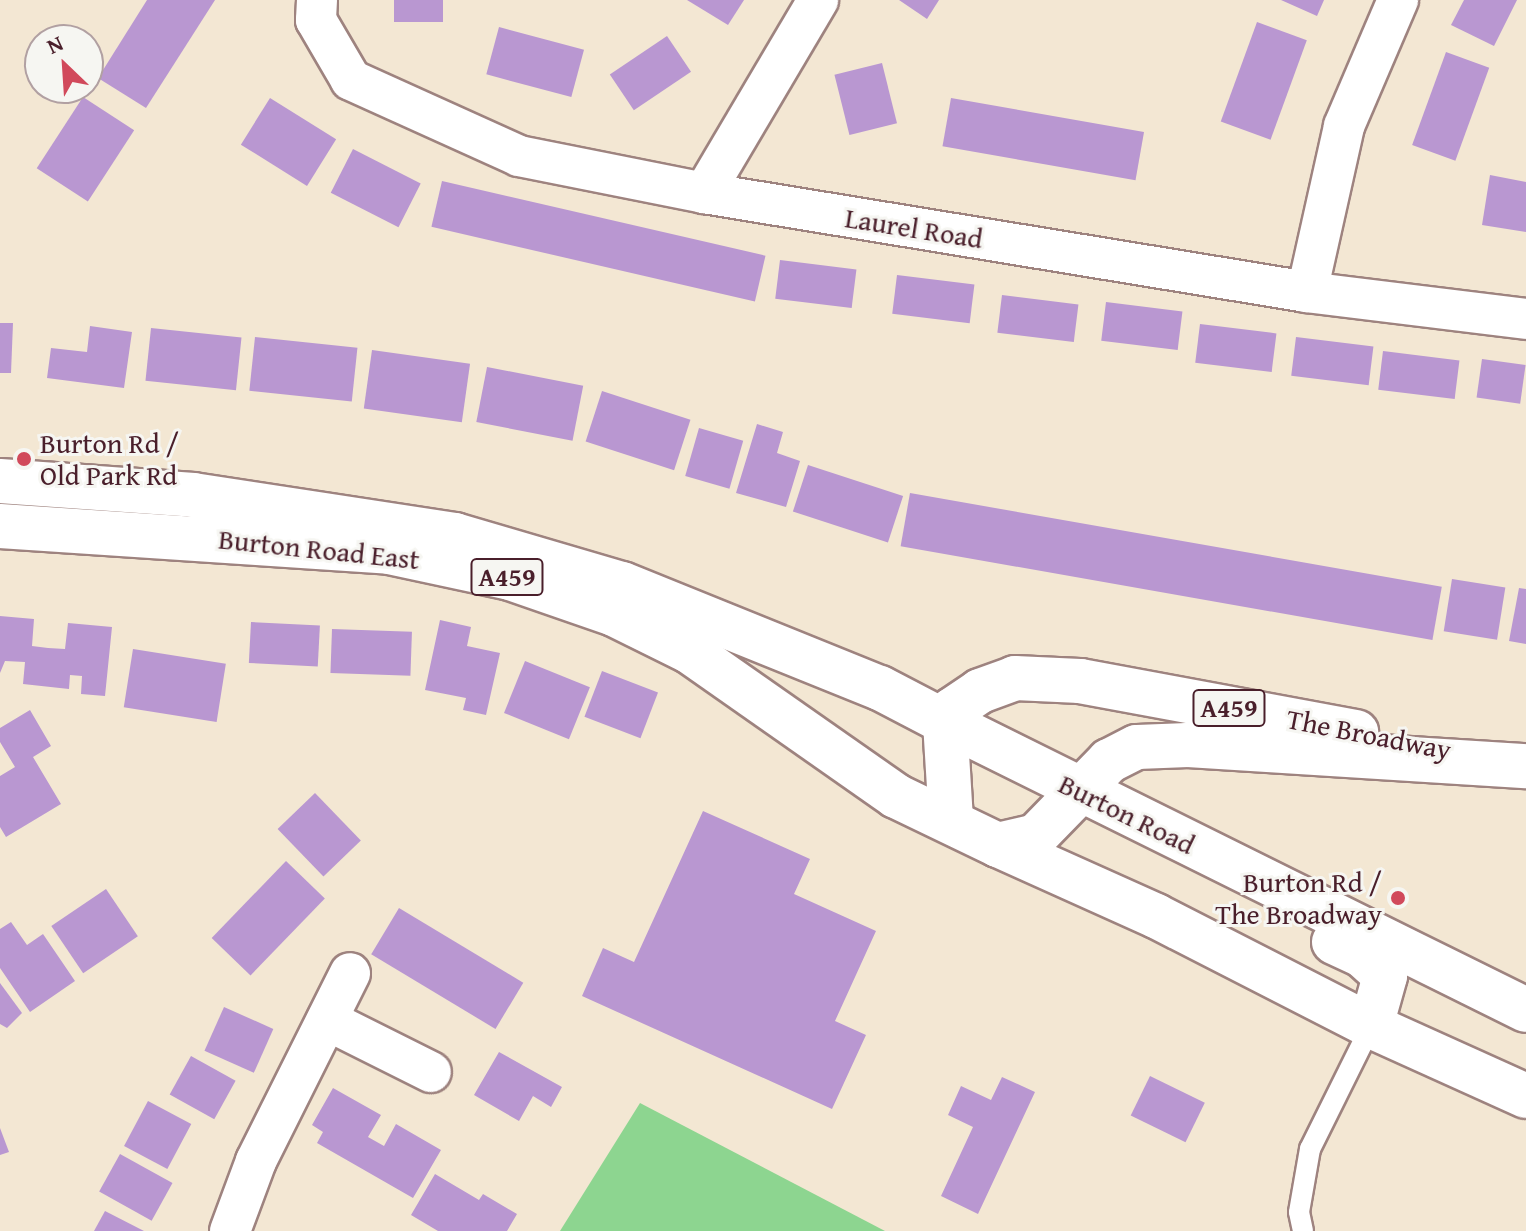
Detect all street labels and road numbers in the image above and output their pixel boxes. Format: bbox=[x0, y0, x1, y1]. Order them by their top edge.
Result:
street label: Laurel Road bbox=[843, 201, 985, 255]
street label: Burton Road East bbox=[217, 522, 421, 576]
road number: A459 bbox=[469, 555, 545, 599]
road number: A459 bbox=[1191, 686, 1267, 730]
street label: The Broadway bbox=[1284, 702, 1454, 766]
street label: Burton Road bbox=[1053, 767, 1201, 861]

